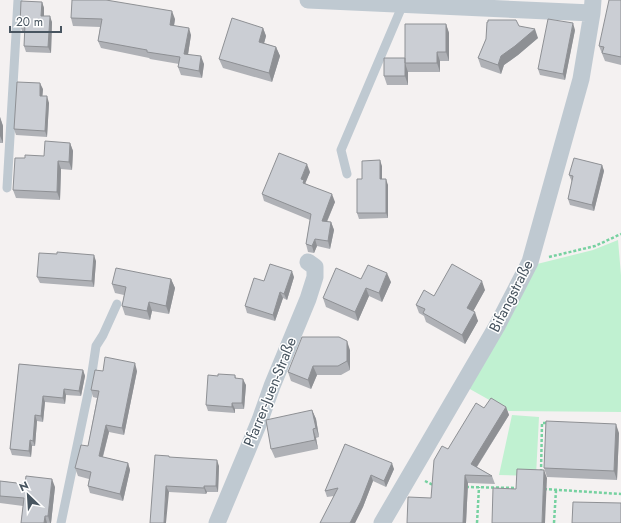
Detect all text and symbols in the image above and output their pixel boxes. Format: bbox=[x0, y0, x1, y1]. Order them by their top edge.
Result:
scale bar bbox=[10, 8, 61, 34]
text: 20 m bbox=[16, 13, 43, 31]
street label: Bifangstraße bbox=[483, 256, 539, 336]
street label: Pfarrer-Juen-Straße bbox=[238, 334, 302, 450]
north arrow bbox=[8, 475, 48, 515]
text: N bbox=[16, 477, 31, 495]

